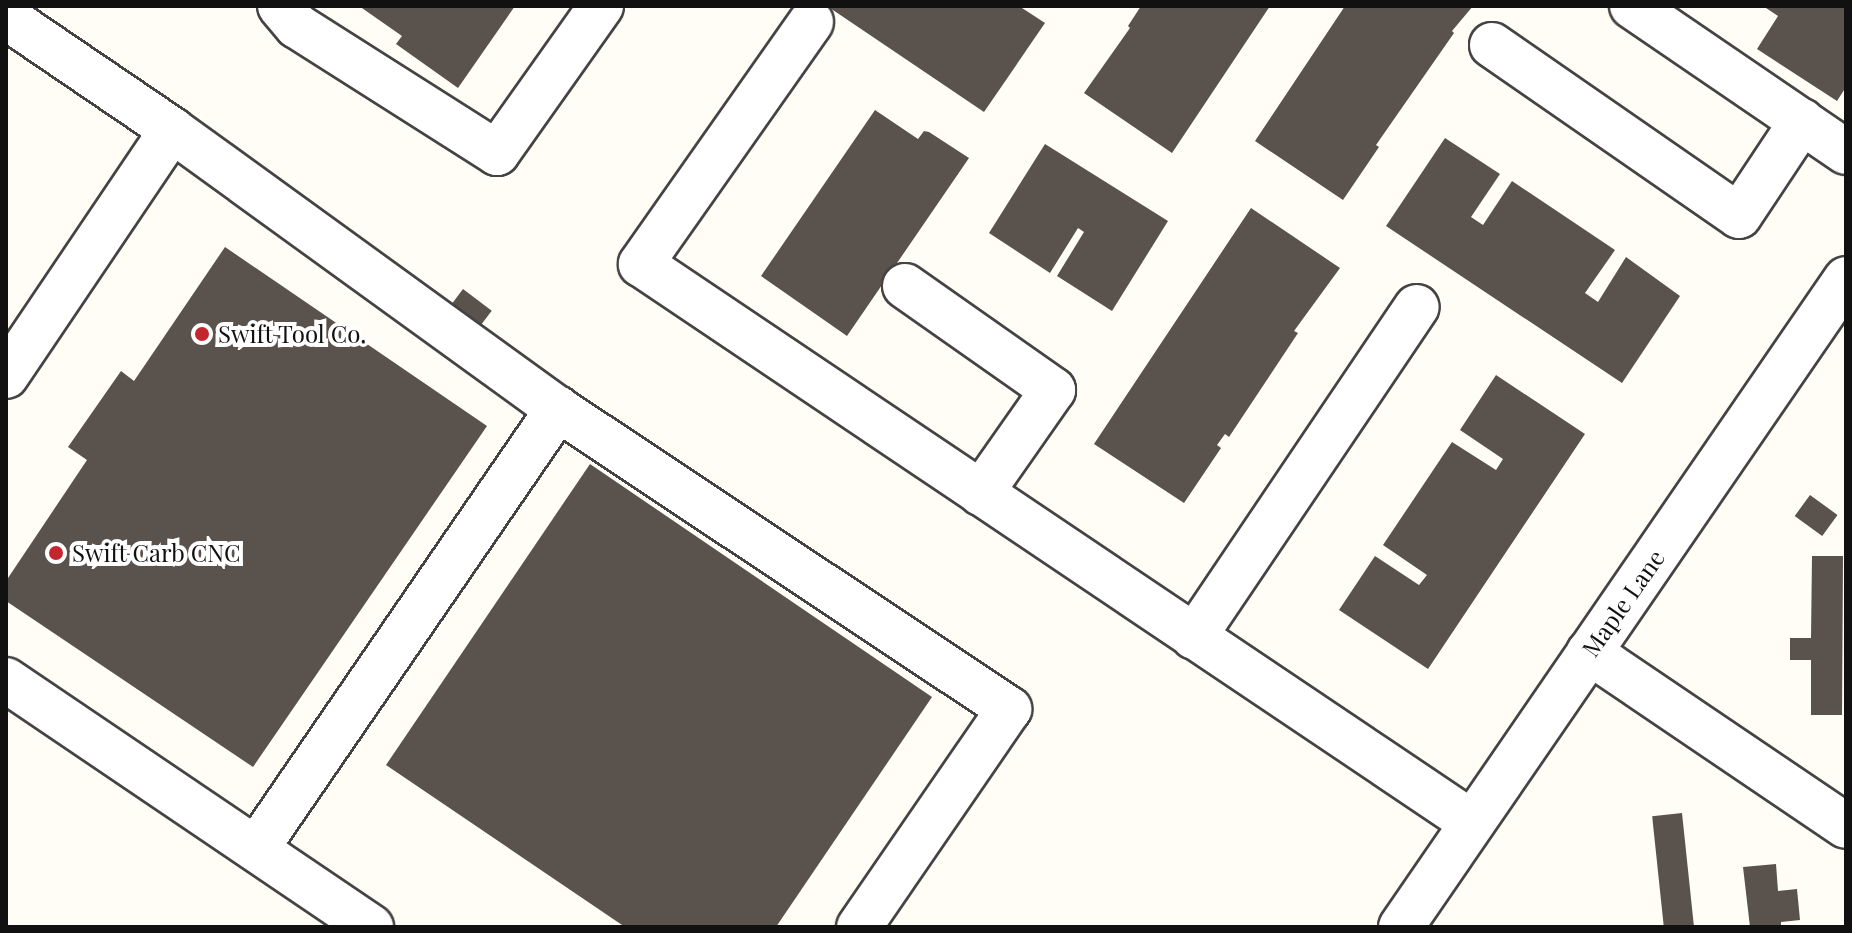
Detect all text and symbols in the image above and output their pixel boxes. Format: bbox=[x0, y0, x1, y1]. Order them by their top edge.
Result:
place label: Swift Tool Co. bbox=[218, 320, 367, 348]
marker: Swift Tool Co. bbox=[193, 325, 211, 343]
place label: Swift Carb CNC bbox=[72, 539, 241, 567]
marker: Swift Carb CNC bbox=[47, 544, 65, 562]
street label: Maple Lane bbox=[1576, 544, 1670, 662]

